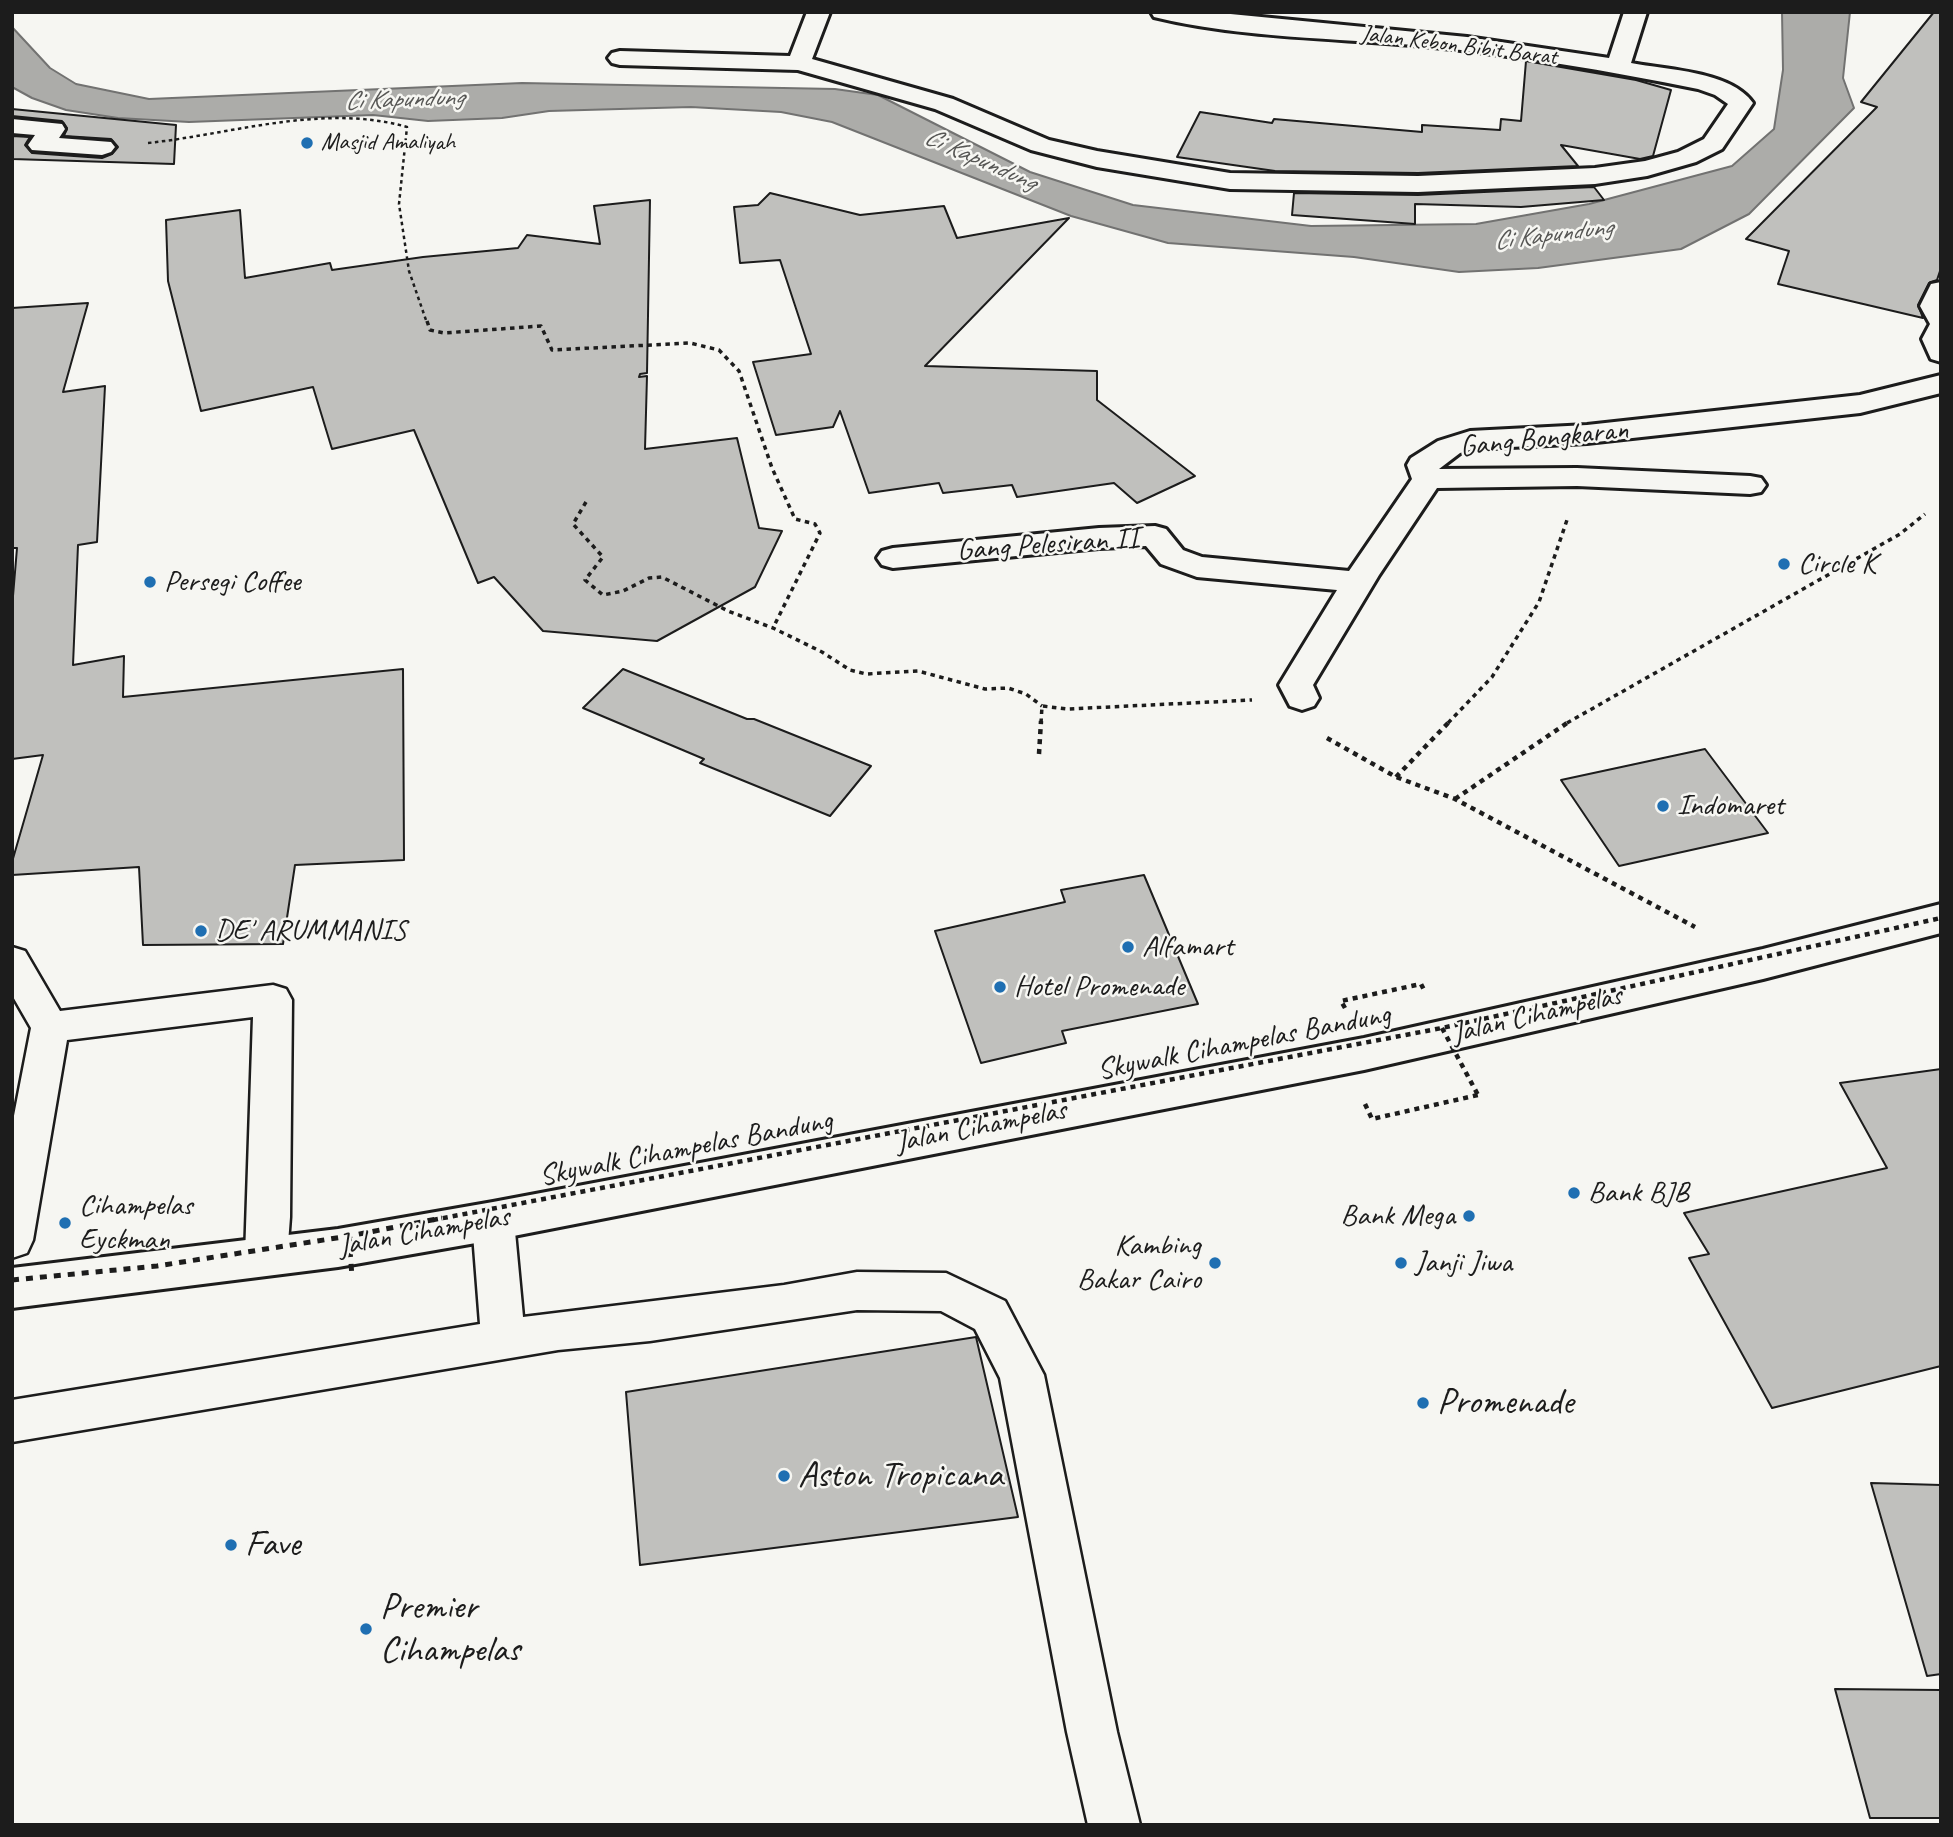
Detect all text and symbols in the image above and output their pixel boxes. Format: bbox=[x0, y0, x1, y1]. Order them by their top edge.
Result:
street label: Jalan Kebon Bibit Barat bbox=[1359, 20, 1559, 72]
water label: Ci Kapundung bbox=[344, 82, 464, 118]
water label: Ci Kapundung bbox=[919, 122, 1041, 198]
place label: Masjid Amaliyah bbox=[321, 129, 455, 157]
marker: Masjid Amaliyah bbox=[299, 135, 315, 151]
water label: Ci Kapundung bbox=[1492, 212, 1614, 258]
street label: Gang Bongkaran bbox=[1458, 412, 1630, 466]
street label: Gang Pelesiran II bbox=[956, 521, 1140, 569]
place label: Circle K bbox=[1798, 546, 1876, 582]
marker: Circle K bbox=[1776, 556, 1792, 572]
place label: Persegi Coffee bbox=[164, 564, 301, 600]
marker: Persegi Coffee bbox=[142, 574, 158, 590]
place label: Indomaret bbox=[1677, 788, 1784, 824]
marker: Indomaret bbox=[1655, 798, 1671, 814]
place label: DE' ARUMMANIS bbox=[215, 913, 406, 949]
marker: DE' ARUMMANIS bbox=[193, 923, 209, 939]
place label: Alfamart bbox=[1142, 929, 1234, 965]
marker: Alfamart bbox=[1120, 939, 1136, 955]
place label: Hotel Promenade bbox=[1014, 969, 1184, 1005]
street label: Jalan Cihampelas bbox=[1448, 978, 1626, 1052]
marker: Hotel Promenade bbox=[992, 979, 1008, 995]
street label: Skywalk Cihampelas Bandung bbox=[1094, 997, 1394, 1089]
street label: Jalan Cihampelas bbox=[892, 1093, 1070, 1161]
street label: Skywalk Cihampelas Bandung bbox=[536, 1103, 836, 1195]
place label: Bank BJB bbox=[1588, 1175, 1689, 1211]
marker: Bank BJB bbox=[1566, 1185, 1582, 1201]
place label: Cihampelas Eyckman bbox=[79, 1188, 193, 1258]
place label: Bank Mega bbox=[1341, 1198, 1455, 1234]
street label: Jalan Cihampelas bbox=[335, 1199, 513, 1265]
marker: Bank Mega bbox=[1461, 1208, 1477, 1224]
marker: Cihampelas Eyckman bbox=[57, 1215, 73, 1231]
place label: Kambing Bakar Cairo bbox=[1077, 1228, 1201, 1298]
place label: Janji Jiwa bbox=[1415, 1245, 1512, 1281]
marker: Kambing Bakar Cairo bbox=[1207, 1255, 1223, 1271]
marker: Janji Jiwa bbox=[1393, 1255, 1409, 1271]
place label: Promenade bbox=[1437, 1381, 1574, 1425]
marker: Promenade bbox=[1415, 1395, 1431, 1411]
place label: Aston Tropicana bbox=[798, 1454, 1003, 1498]
marker: Aston Tropicana bbox=[776, 1468, 792, 1484]
place label: Fave bbox=[245, 1523, 300, 1567]
marker: Fave bbox=[223, 1537, 239, 1553]
place label: Premier Cihampelas bbox=[380, 1586, 520, 1673]
marker: Premier Cihampelas bbox=[358, 1621, 374, 1637]

